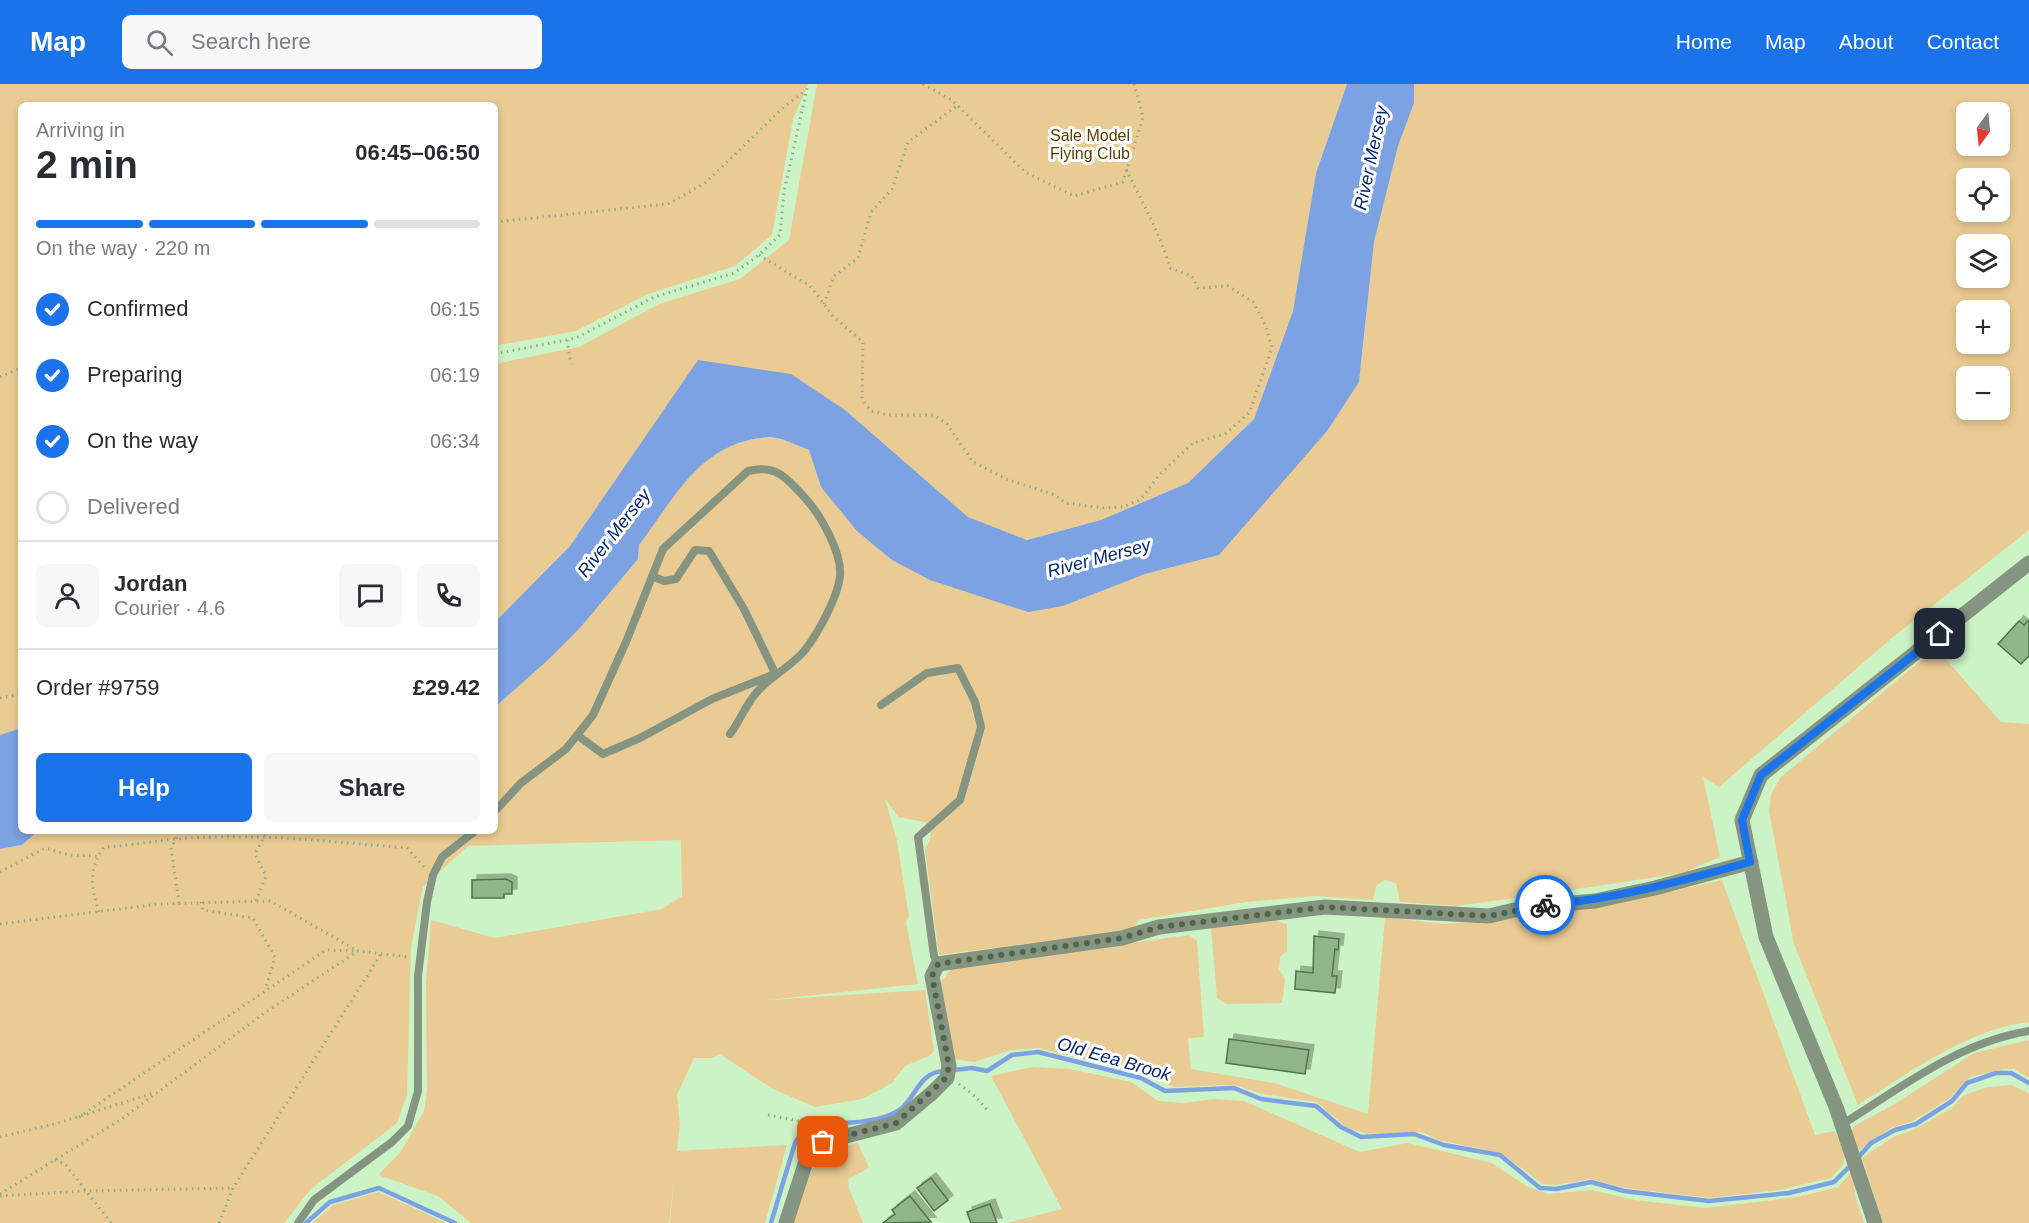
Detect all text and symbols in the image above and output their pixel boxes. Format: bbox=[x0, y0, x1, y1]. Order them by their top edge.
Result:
search box bbox=[122, 15, 542, 69]
text: Map bbox=[30, 26, 86, 57]
icon: search bbox=[143, 26, 176, 59]
text: Search here bbox=[191, 29, 311, 54]
text: Home bbox=[1676, 30, 1732, 53]
text: Map bbox=[1765, 30, 1806, 53]
text: About bbox=[1839, 30, 1894, 53]
text: Contact bbox=[1927, 30, 1999, 53]
north arrow bbox=[1956, 102, 2010, 156]
map controls bbox=[1956, 102, 2010, 420]
water label: River Mersey bbox=[1350, 103, 1392, 212]
text: Arriving in bbox=[36, 119, 125, 141]
park label: Sale Model Flying Club bbox=[1050, 127, 1130, 162]
text: 06:45–06:50 bbox=[355, 140, 480, 165]
text: 2 min bbox=[36, 143, 138, 186]
button: locate bbox=[1956, 168, 2010, 222]
button: layers bbox=[1956, 234, 2010, 288]
text: On the way · 220 m bbox=[36, 237, 211, 259]
icon: check bbox=[36, 293, 69, 326]
text: Confirmed bbox=[87, 296, 188, 321]
text: 06:15 bbox=[430, 298, 480, 320]
button: + bbox=[1956, 300, 2010, 354]
icon: check bbox=[36, 359, 69, 392]
text: Preparing bbox=[87, 362, 182, 387]
text: 06:19 bbox=[430, 364, 480, 386]
button: − bbox=[1956, 366, 2010, 420]
icon: check bbox=[36, 425, 69, 458]
text: On the way bbox=[87, 428, 198, 453]
text: 06:34 bbox=[430, 430, 480, 452]
water label: River Mersey bbox=[573, 484, 655, 581]
text: Delivered bbox=[87, 494, 180, 519]
water label: River Mersey bbox=[1045, 534, 1154, 581]
button: person bbox=[36, 564, 99, 627]
button: chat bbox=[339, 564, 402, 627]
button: phone bbox=[417, 564, 480, 627]
text: Jordan bbox=[114, 571, 187, 596]
text: Courier · 4.6 bbox=[114, 597, 225, 619]
pin bbox=[1914, 608, 1965, 659]
icon: home bbox=[1923, 617, 1956, 650]
text: Order #9759 bbox=[36, 675, 160, 700]
text: £29.42 bbox=[413, 675, 480, 700]
button: Help bbox=[36, 753, 252, 822]
button: Share bbox=[264, 753, 480, 822]
courier bbox=[1515, 875, 1575, 935]
icon: bike bbox=[1529, 889, 1562, 922]
water label: Old Eea Brook bbox=[1055, 1033, 1174, 1085]
pin bbox=[797, 1116, 848, 1167]
icon: bag bbox=[806, 1125, 839, 1158]

